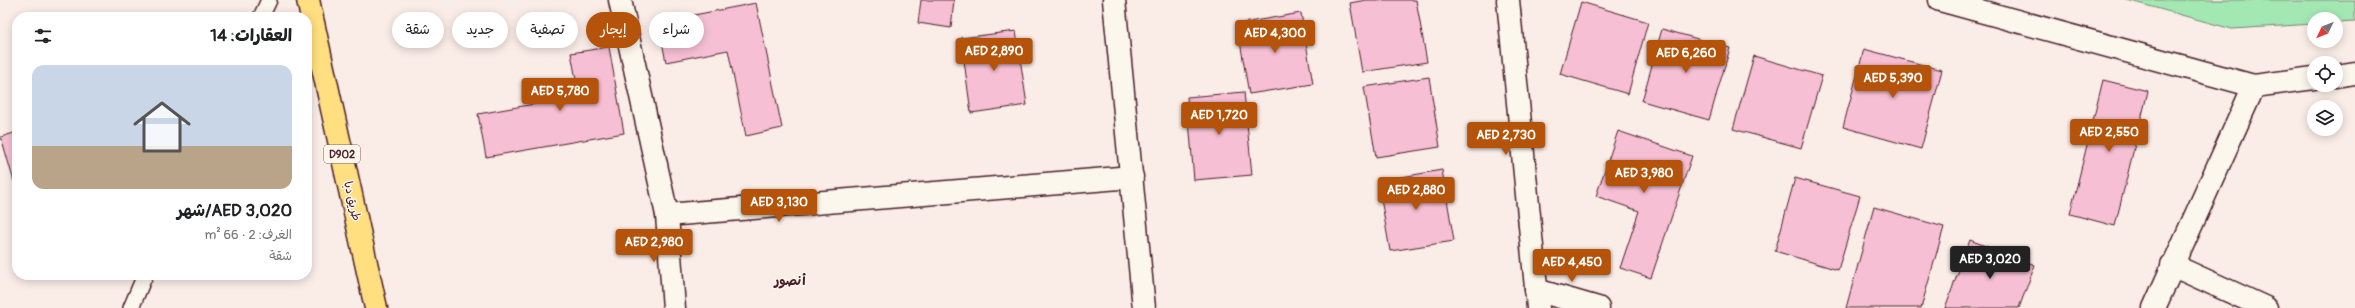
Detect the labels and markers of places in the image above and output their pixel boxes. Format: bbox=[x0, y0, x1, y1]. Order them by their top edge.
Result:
pin: AED 4,300 bbox=[1229, 20, 1321, 54]
pin: AED 2,890 bbox=[948, 38, 1040, 72]
pin: AED 6,260 bbox=[1640, 40, 1732, 74]
pin: AED 5,390 bbox=[1847, 65, 1939, 99]
pin: AED 5,780 bbox=[514, 78, 606, 112]
pin: AED 1,720 bbox=[1173, 102, 1265, 136]
pin: AED 2,550 bbox=[2063, 119, 2155, 153]
pin: AED 2,730 bbox=[1460, 122, 1552, 156]
pin: AED 3,980 bbox=[1598, 160, 1690, 194]
pin: AED 2,880 bbox=[1370, 177, 1462, 211]
pin: AED 3,130 bbox=[733, 189, 825, 223]
pin: AED 2,980 bbox=[608, 229, 700, 263]
pin: AED 3,020 bbox=[1944, 246, 2036, 280]
pin: AED 4,450 bbox=[1526, 249, 1618, 283]

